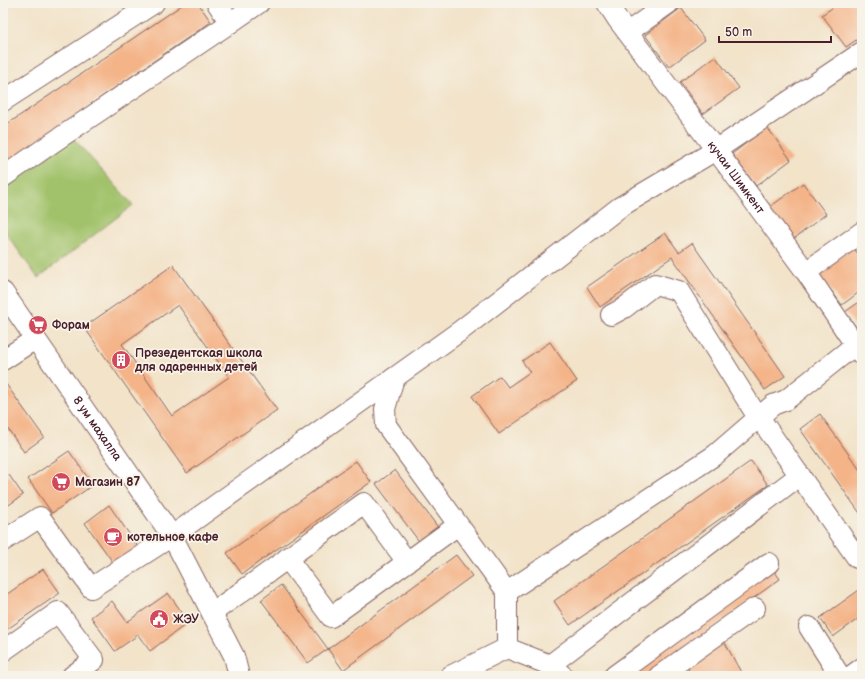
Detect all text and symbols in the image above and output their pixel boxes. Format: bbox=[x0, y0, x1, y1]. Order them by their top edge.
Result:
scale bar bbox=[719, 18, 831, 44]
text: 50 m bbox=[725, 25, 752, 40]
street label: кучаи Шимкент bbox=[704, 138, 768, 217]
supermarket icon: Форам bbox=[27, 314, 49, 336]
place label: Форам bbox=[52, 318, 90, 333]
place label: Презедентская школа для одаренных детей bbox=[134, 346, 263, 375]
building icon: Презедентская школа для одаренных детей bbox=[110, 349, 132, 371]
street label: 8 ум маҳалла bbox=[69, 394, 125, 464]
supermarket icon: Магазин 87 bbox=[50, 471, 72, 493]
place label: Магазин 87 bbox=[75, 475, 140, 490]
cafe icon: котельное кафе bbox=[102, 526, 124, 548]
place label: котельное кафе bbox=[127, 530, 219, 545]
public building icon: ЖЭУ bbox=[148, 608, 170, 630]
place label: ЖЭУ bbox=[173, 612, 199, 627]

